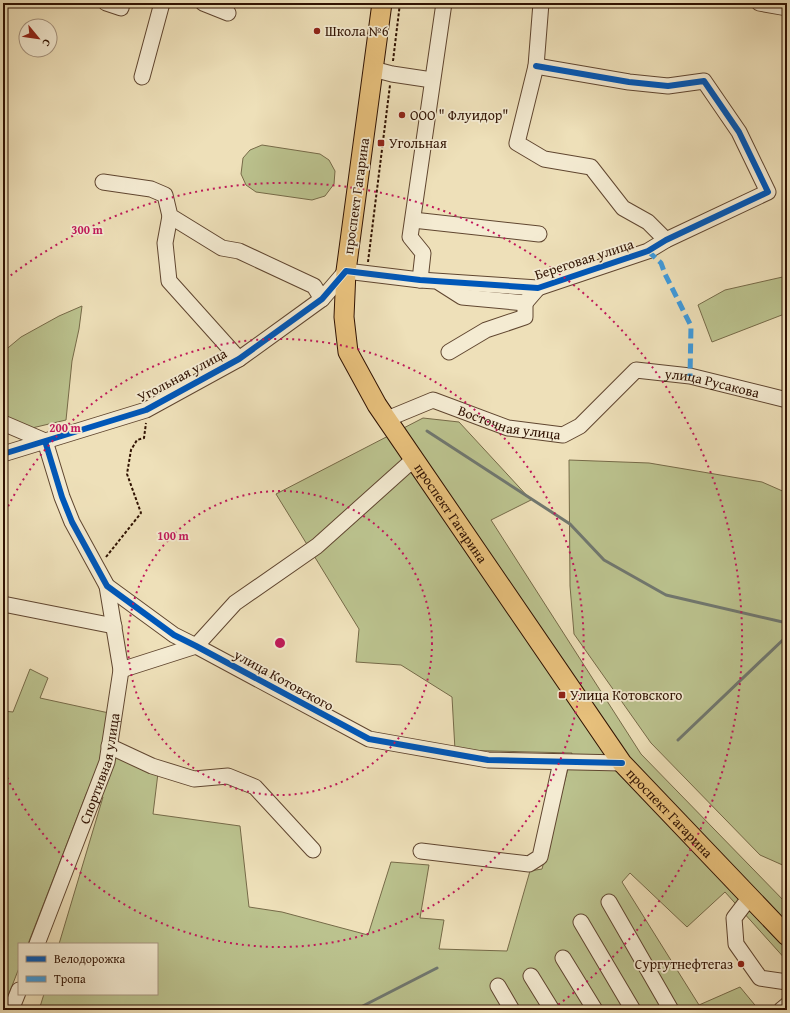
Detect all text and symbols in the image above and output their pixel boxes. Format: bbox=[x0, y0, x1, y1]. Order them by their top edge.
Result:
north arrow bbox=[18, 18, 58, 58]
place label: Школа №6 bbox=[325, 21, 389, 41]
marker: Школа №6 bbox=[312, 26, 322, 36]
text: С bbox=[38, 36, 55, 49]
place label: ООО " Флуидор" bbox=[410, 105, 509, 125]
marker: ООО " Флуидор" bbox=[397, 110, 407, 120]
place label: Угольная bbox=[389, 133, 447, 153]
street label: проспект Гагарина bbox=[338, 136, 374, 255]
marker: Угольная bbox=[376, 138, 386, 148]
text: 300 m bbox=[71, 221, 104, 238]
street label: Береговая улица bbox=[532, 233, 636, 284]
street label: Угольная улица bbox=[134, 343, 231, 407]
street label: улица Русакова bbox=[663, 363, 762, 403]
street label: Восточная улица bbox=[455, 400, 562, 445]
text: 200 m bbox=[49, 419, 82, 436]
street label: проспект Гагарина bbox=[410, 459, 492, 567]
text: 100 m bbox=[157, 527, 190, 544]
centre of rings bbox=[273, 636, 287, 650]
street label: улица Котовского bbox=[230, 644, 337, 716]
place label: Улица Котовского bbox=[570, 685, 683, 705]
marker: Улица Котовского bbox=[557, 690, 567, 700]
street label: Спортивная улица bbox=[74, 711, 124, 827]
street label: проспект Гагарина bbox=[622, 764, 718, 863]
legend bbox=[18, 943, 158, 995]
text: Велодорожка bbox=[54, 950, 125, 967]
place label: Сургутнефтегаз bbox=[635, 954, 733, 974]
marker: Сургутнефтегаз bbox=[736, 959, 746, 969]
text: Тропа bbox=[54, 970, 86, 987]

